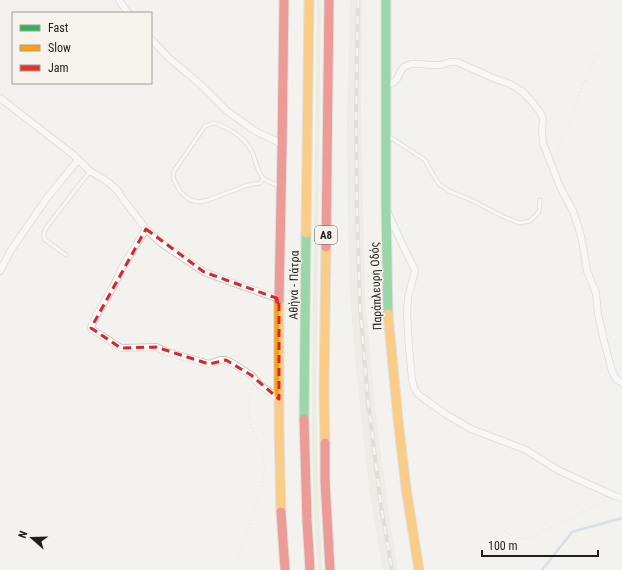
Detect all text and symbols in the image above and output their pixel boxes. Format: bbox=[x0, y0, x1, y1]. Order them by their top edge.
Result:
legend bbox=[12, 12, 152, 84]
text: Fast bbox=[48, 21, 69, 35]
text: Slow bbox=[48, 41, 71, 55]
text: Jam bbox=[48, 61, 69, 75]
road number: Α8 bbox=[315, 226, 337, 244]
street label: Παράπλευρη Οδός bbox=[367, 241, 385, 330]
street label: Αθήνα - Πάτρα bbox=[286, 250, 302, 320]
north arrow bbox=[12, 518, 52, 558]
text: N bbox=[16, 529, 30, 540]
scale bar bbox=[482, 532, 598, 558]
text: 100 m bbox=[488, 539, 518, 553]

